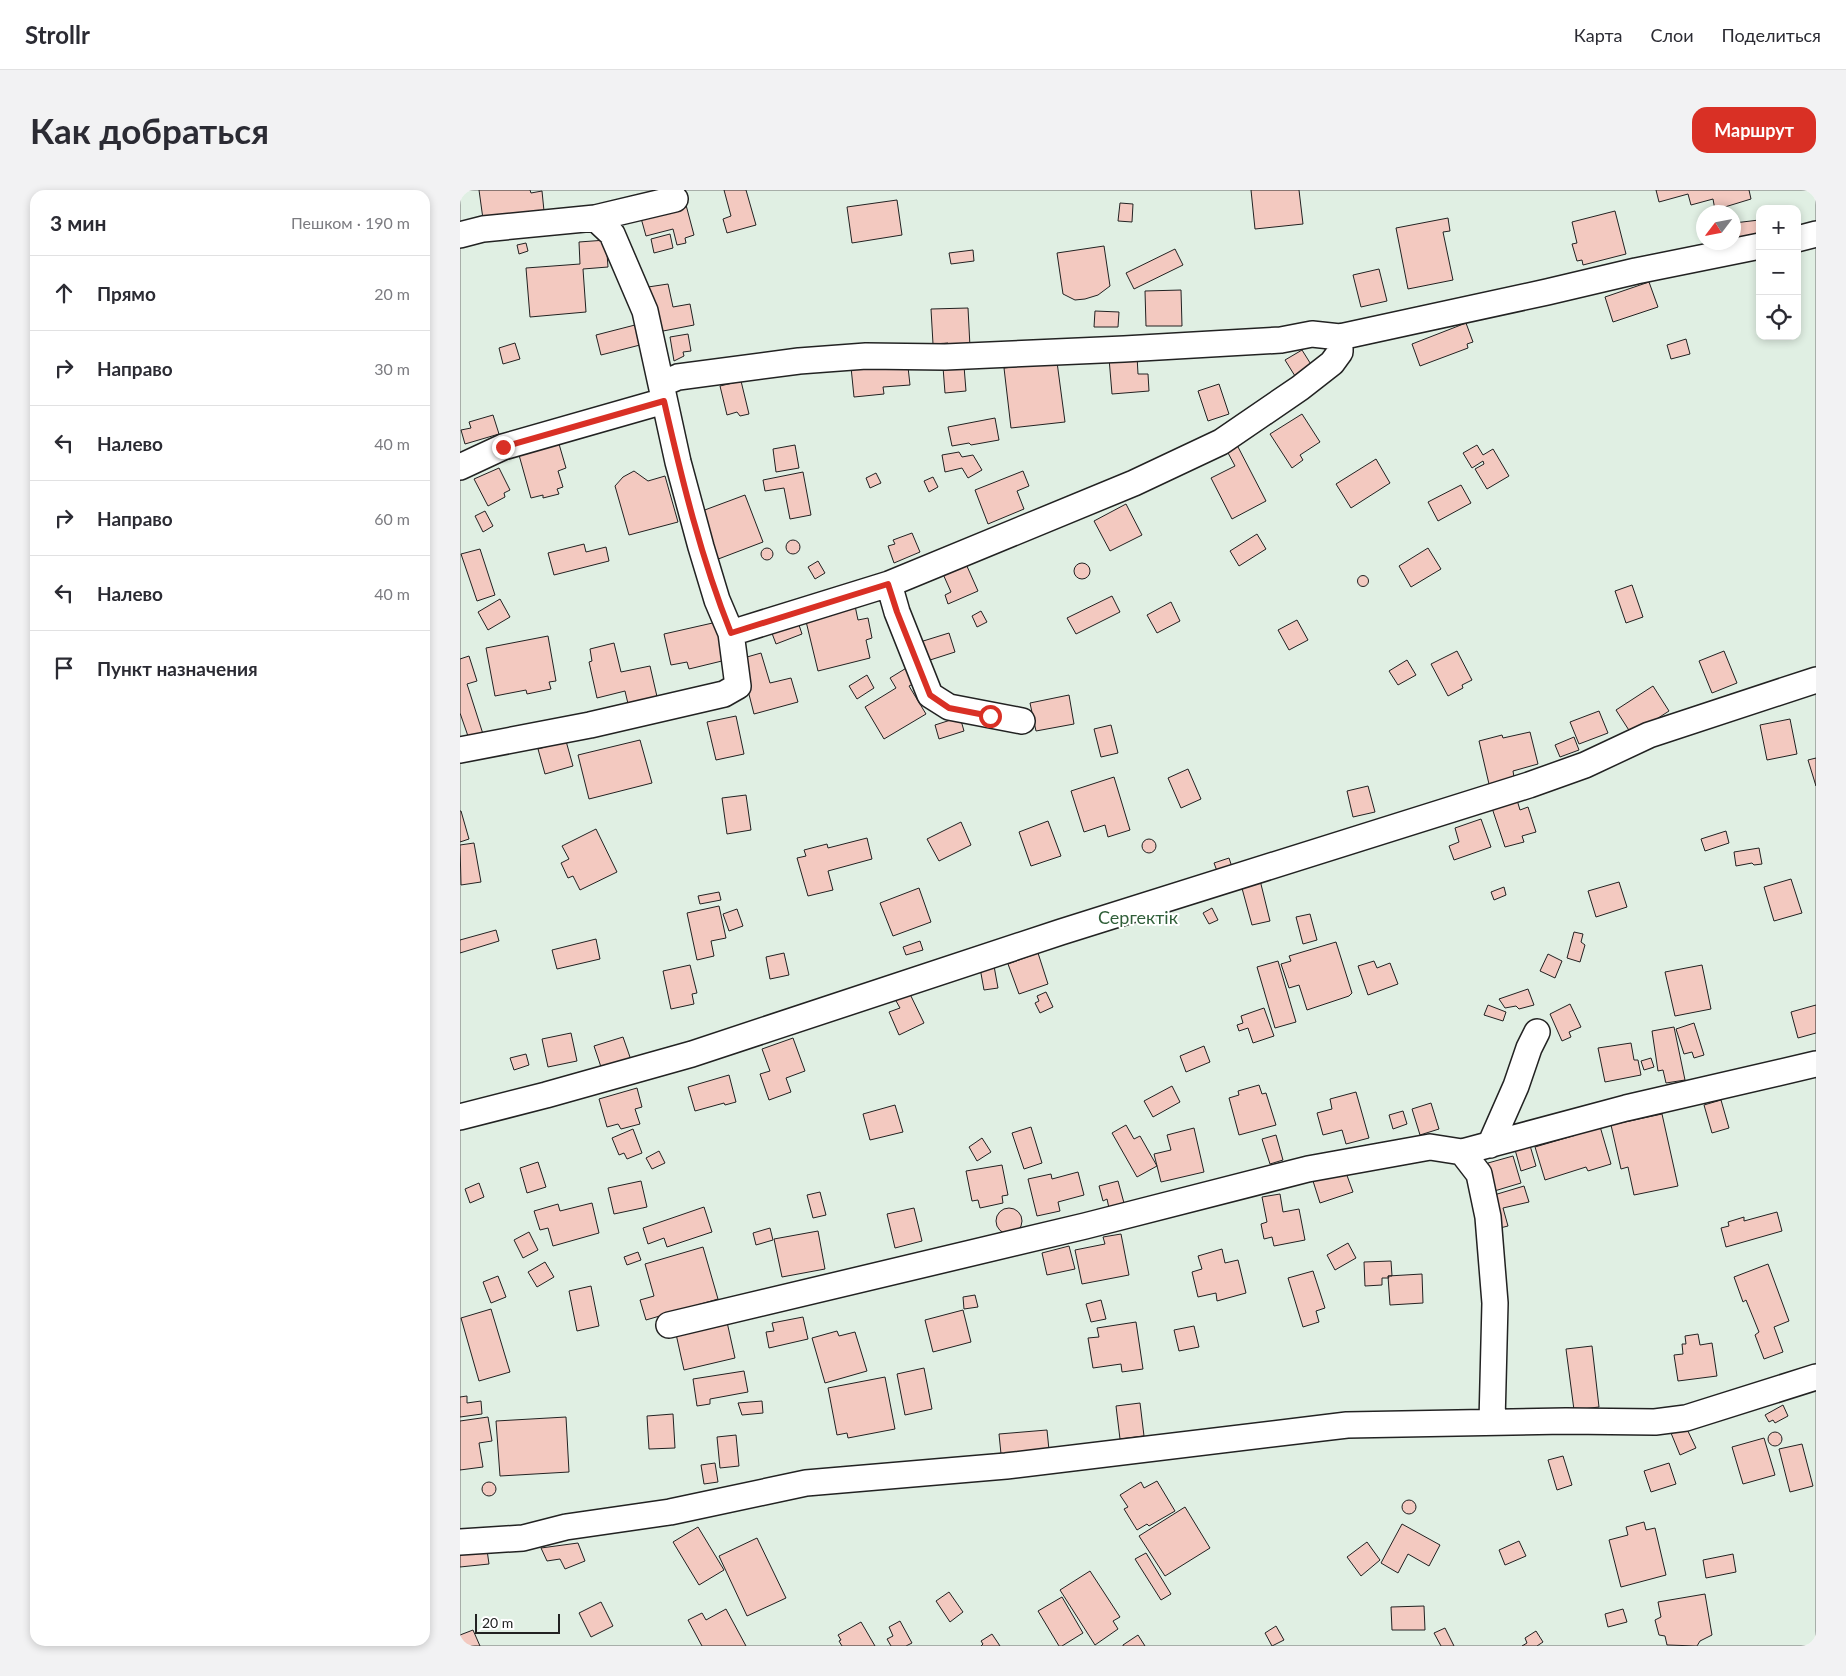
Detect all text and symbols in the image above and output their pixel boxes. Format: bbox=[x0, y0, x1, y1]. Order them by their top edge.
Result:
text: Strollr bbox=[25, 20, 90, 49]
text: Карта bbox=[1574, 24, 1622, 46]
text: Слои bbox=[1650, 24, 1694, 46]
text: Поделиться bbox=[1722, 24, 1821, 46]
button: Маршрут bbox=[1692, 107, 1816, 153]
text: Как добраться bbox=[30, 109, 269, 151]
north arrow bbox=[1696, 205, 1741, 250]
map controls bbox=[1756, 205, 1801, 340]
button: + bbox=[1756, 205, 1801, 250]
text: 3 мин bbox=[50, 210, 107, 235]
text: Пешком · 190 m bbox=[291, 213, 410, 232]
button: − bbox=[1756, 250, 1801, 295]
icon: ahead bbox=[50, 279, 78, 307]
text: Прямо bbox=[97, 282, 156, 305]
text: 20 m bbox=[374, 284, 410, 303]
button: locate bbox=[1756, 295, 1801, 340]
icon: right bbox=[50, 354, 78, 382]
text: Направо bbox=[97, 357, 173, 380]
text: 30 m bbox=[374, 359, 410, 378]
icon: left bbox=[50, 429, 78, 457]
text: Налево bbox=[97, 432, 163, 455]
text: 40 m bbox=[374, 434, 410, 453]
route end bbox=[492, 436, 515, 459]
icon: right bbox=[50, 504, 78, 532]
text: Направо bbox=[97, 507, 173, 530]
text: 60 m bbox=[374, 509, 410, 528]
icon: left bbox=[50, 579, 78, 607]
text: Налево bbox=[97, 582, 163, 605]
text: 40 m bbox=[374, 584, 410, 603]
icon: arrive bbox=[50, 654, 78, 682]
text: Пункт назначения bbox=[97, 657, 258, 680]
route start bbox=[979, 705, 1002, 728]
park label: Сергектік bbox=[1098, 906, 1179, 928]
scale bar bbox=[475, 1611, 560, 1634]
text: 20 m bbox=[482, 1614, 513, 1631]

